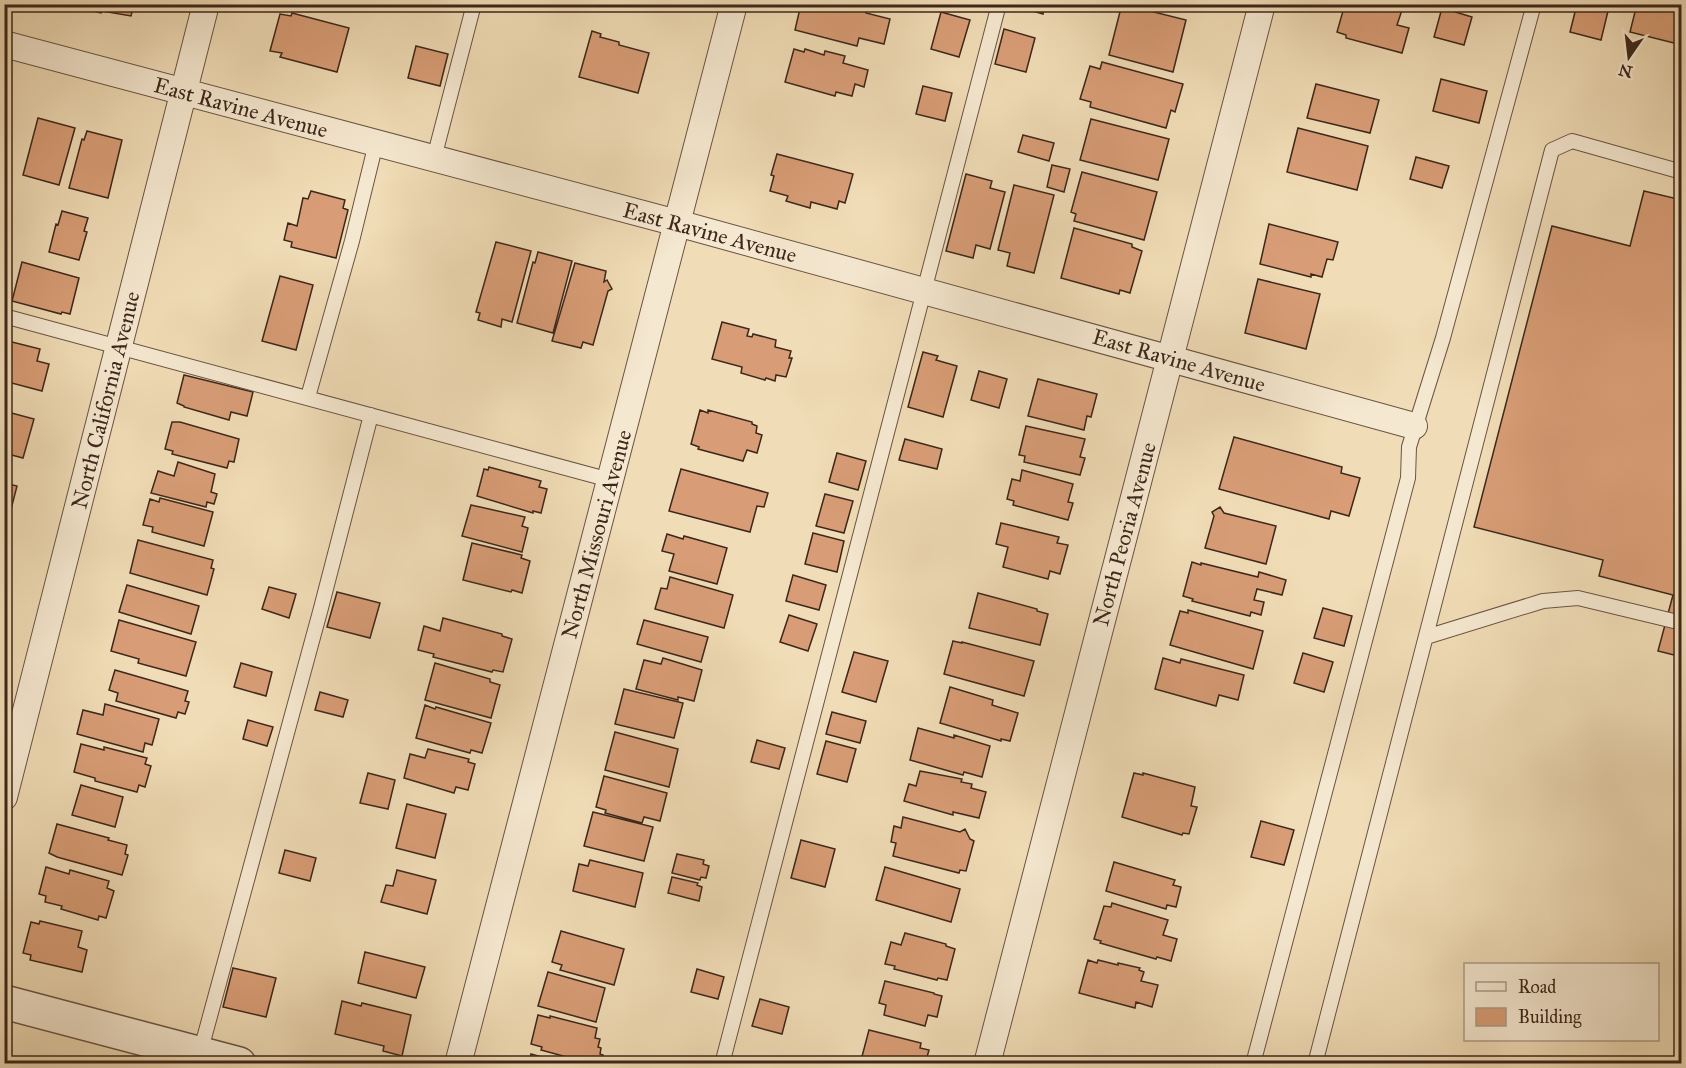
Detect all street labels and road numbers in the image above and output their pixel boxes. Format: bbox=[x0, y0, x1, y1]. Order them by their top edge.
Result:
street label: East Ravine Avenue bbox=[151, 71, 331, 144]
street label: East Ravine Avenue bbox=[620, 196, 800, 269]
street label: North California Avenue bbox=[65, 288, 146, 512]
street label: East Ravine Avenue bbox=[1089, 323, 1268, 398]
street label: North Missouri Avenue bbox=[556, 427, 637, 642]
street label: North Peoria Avenue bbox=[1087, 439, 1162, 629]

